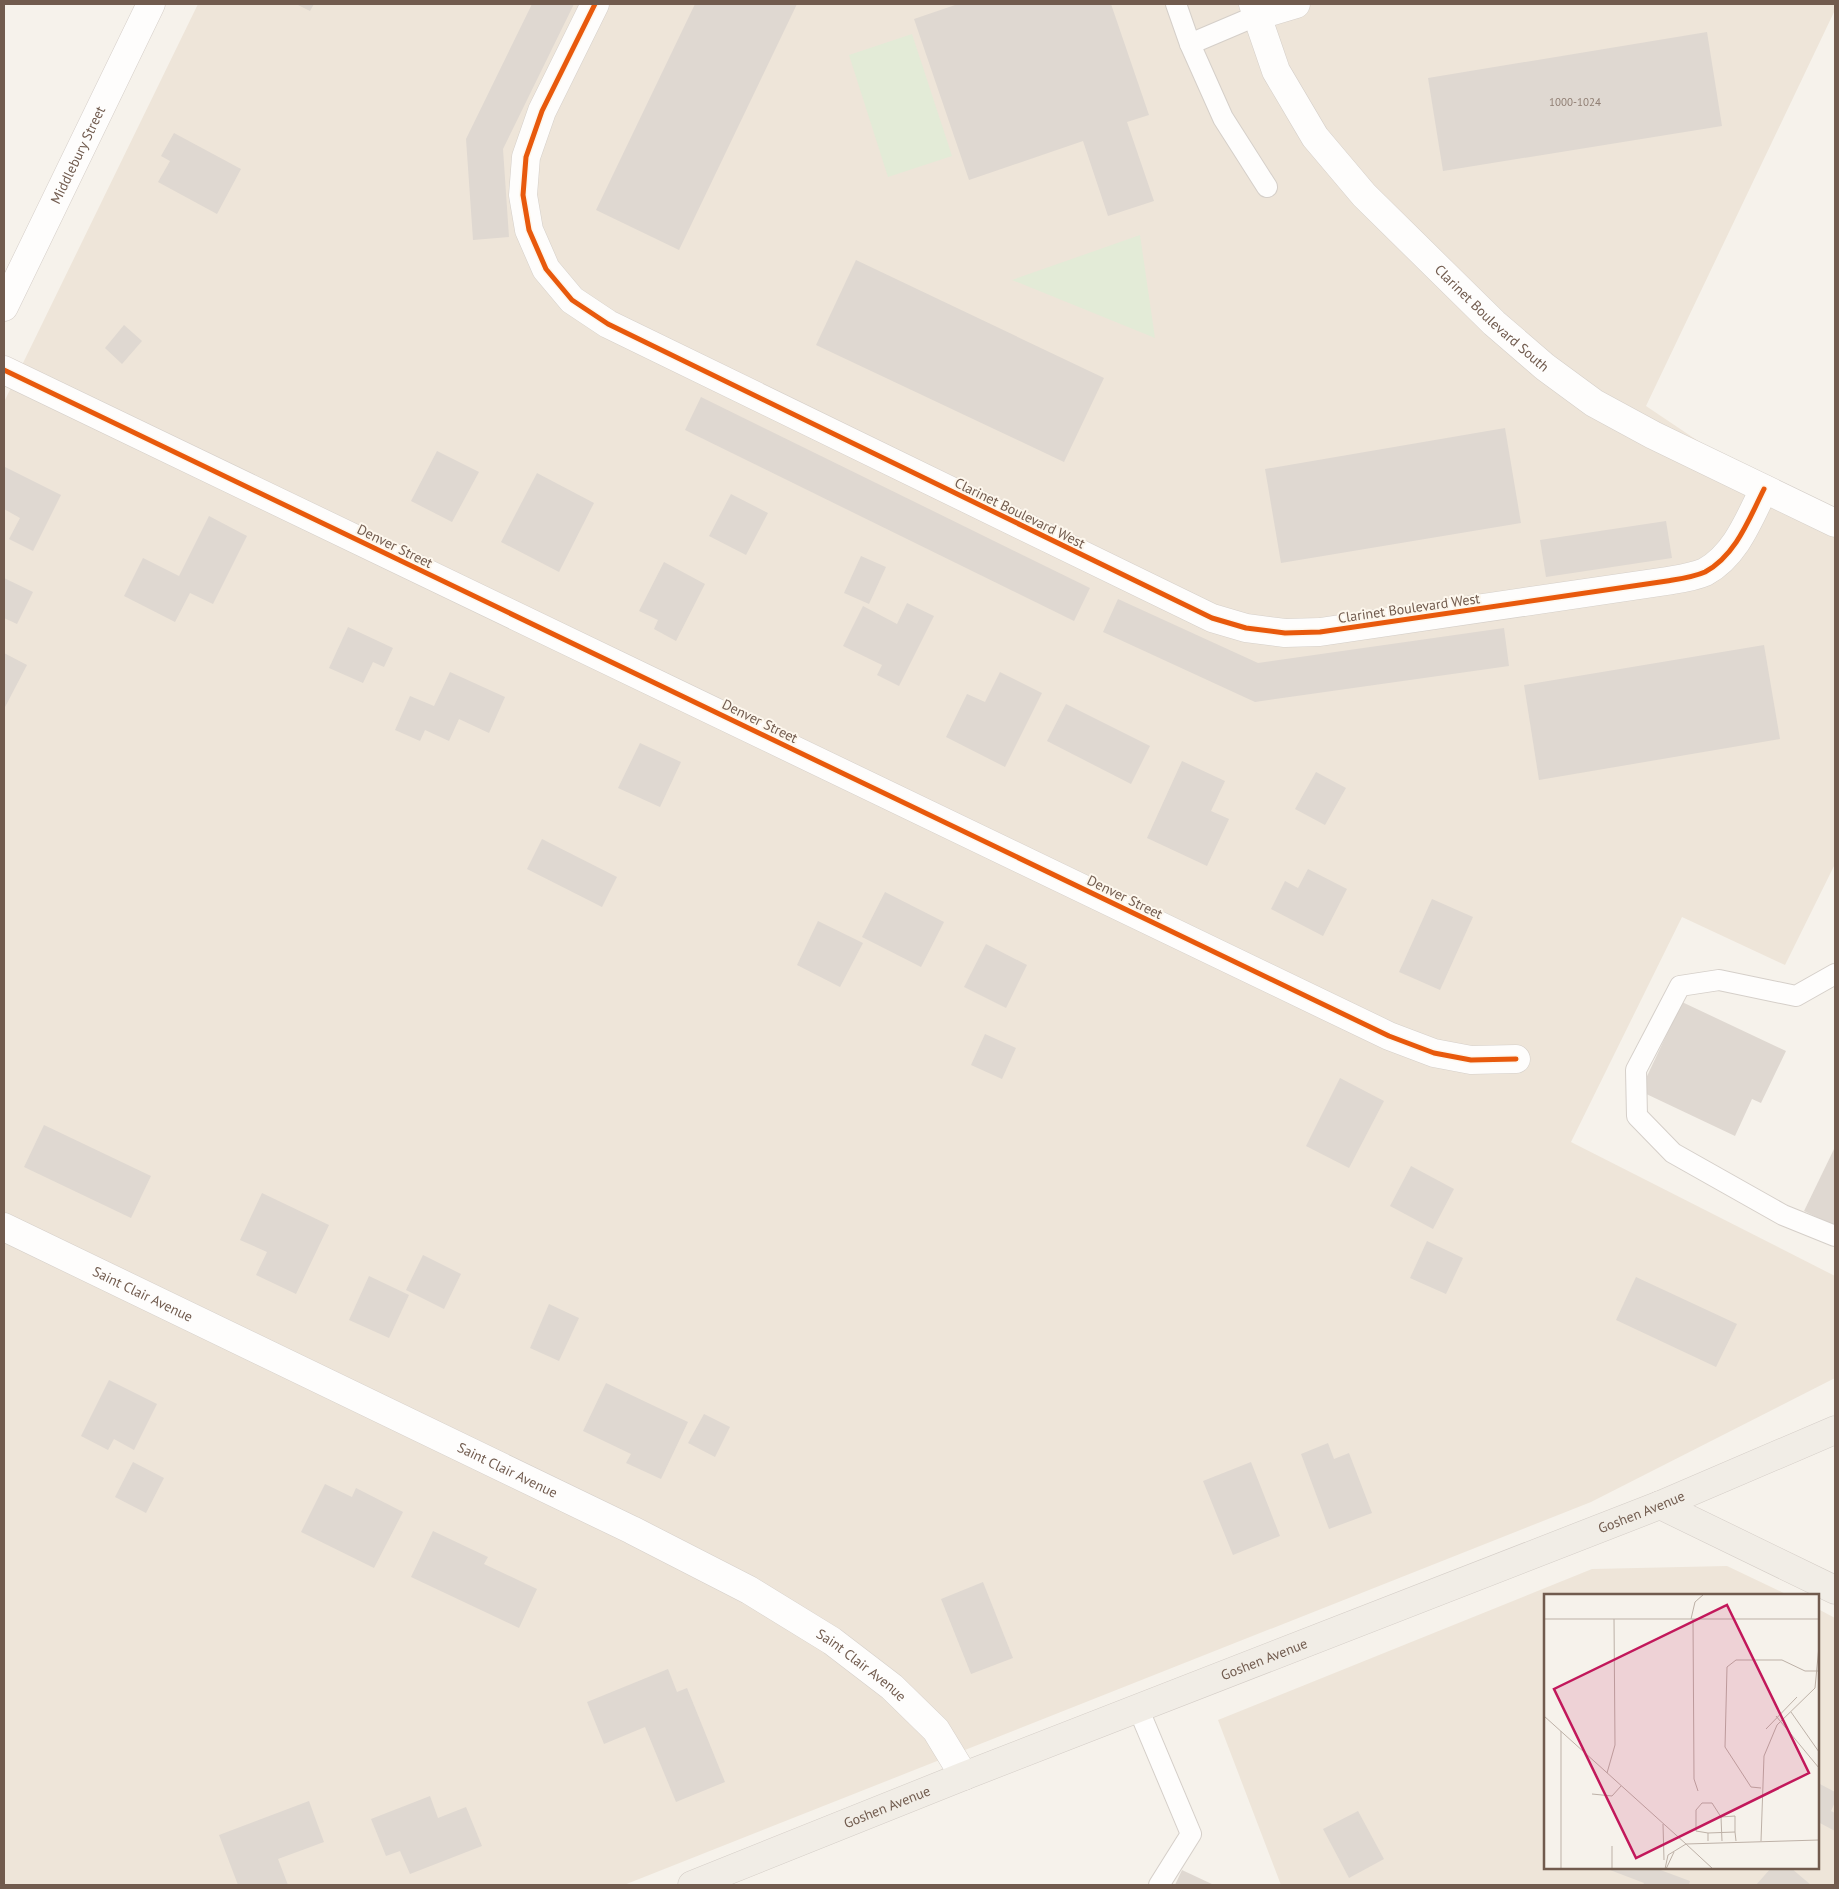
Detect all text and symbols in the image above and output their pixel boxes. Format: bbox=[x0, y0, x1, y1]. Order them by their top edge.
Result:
house number: 1000-1024 bbox=[1549, 95, 1601, 109]
street label: Middlebury Street bbox=[46, 103, 109, 207]
street label: Clarinet Boulevard South bbox=[1431, 261, 1553, 376]
street label: Clarinet Boulevard West bbox=[952, 474, 1088, 553]
street label: Denver Street bbox=[354, 520, 436, 572]
street label: Clarinet Boulevard West bbox=[1337, 589, 1481, 627]
street label: Denver Street bbox=[719, 695, 801, 747]
street label: Denver Street bbox=[1084, 871, 1166, 923]
street label: Saint Clair Avenue bbox=[90, 1262, 196, 1326]
street label: Saint Clair Avenue bbox=[454, 1438, 560, 1502]
street label: Goshen Avenue bbox=[1596, 1487, 1687, 1537]
inset map bbox=[1544, 1594, 1819, 1869]
street label: Saint Clair Avenue bbox=[813, 1625, 910, 1705]
street label: Goshen Avenue bbox=[1218, 1634, 1310, 1684]
street label: Goshen Avenue bbox=[841, 1782, 933, 1832]

